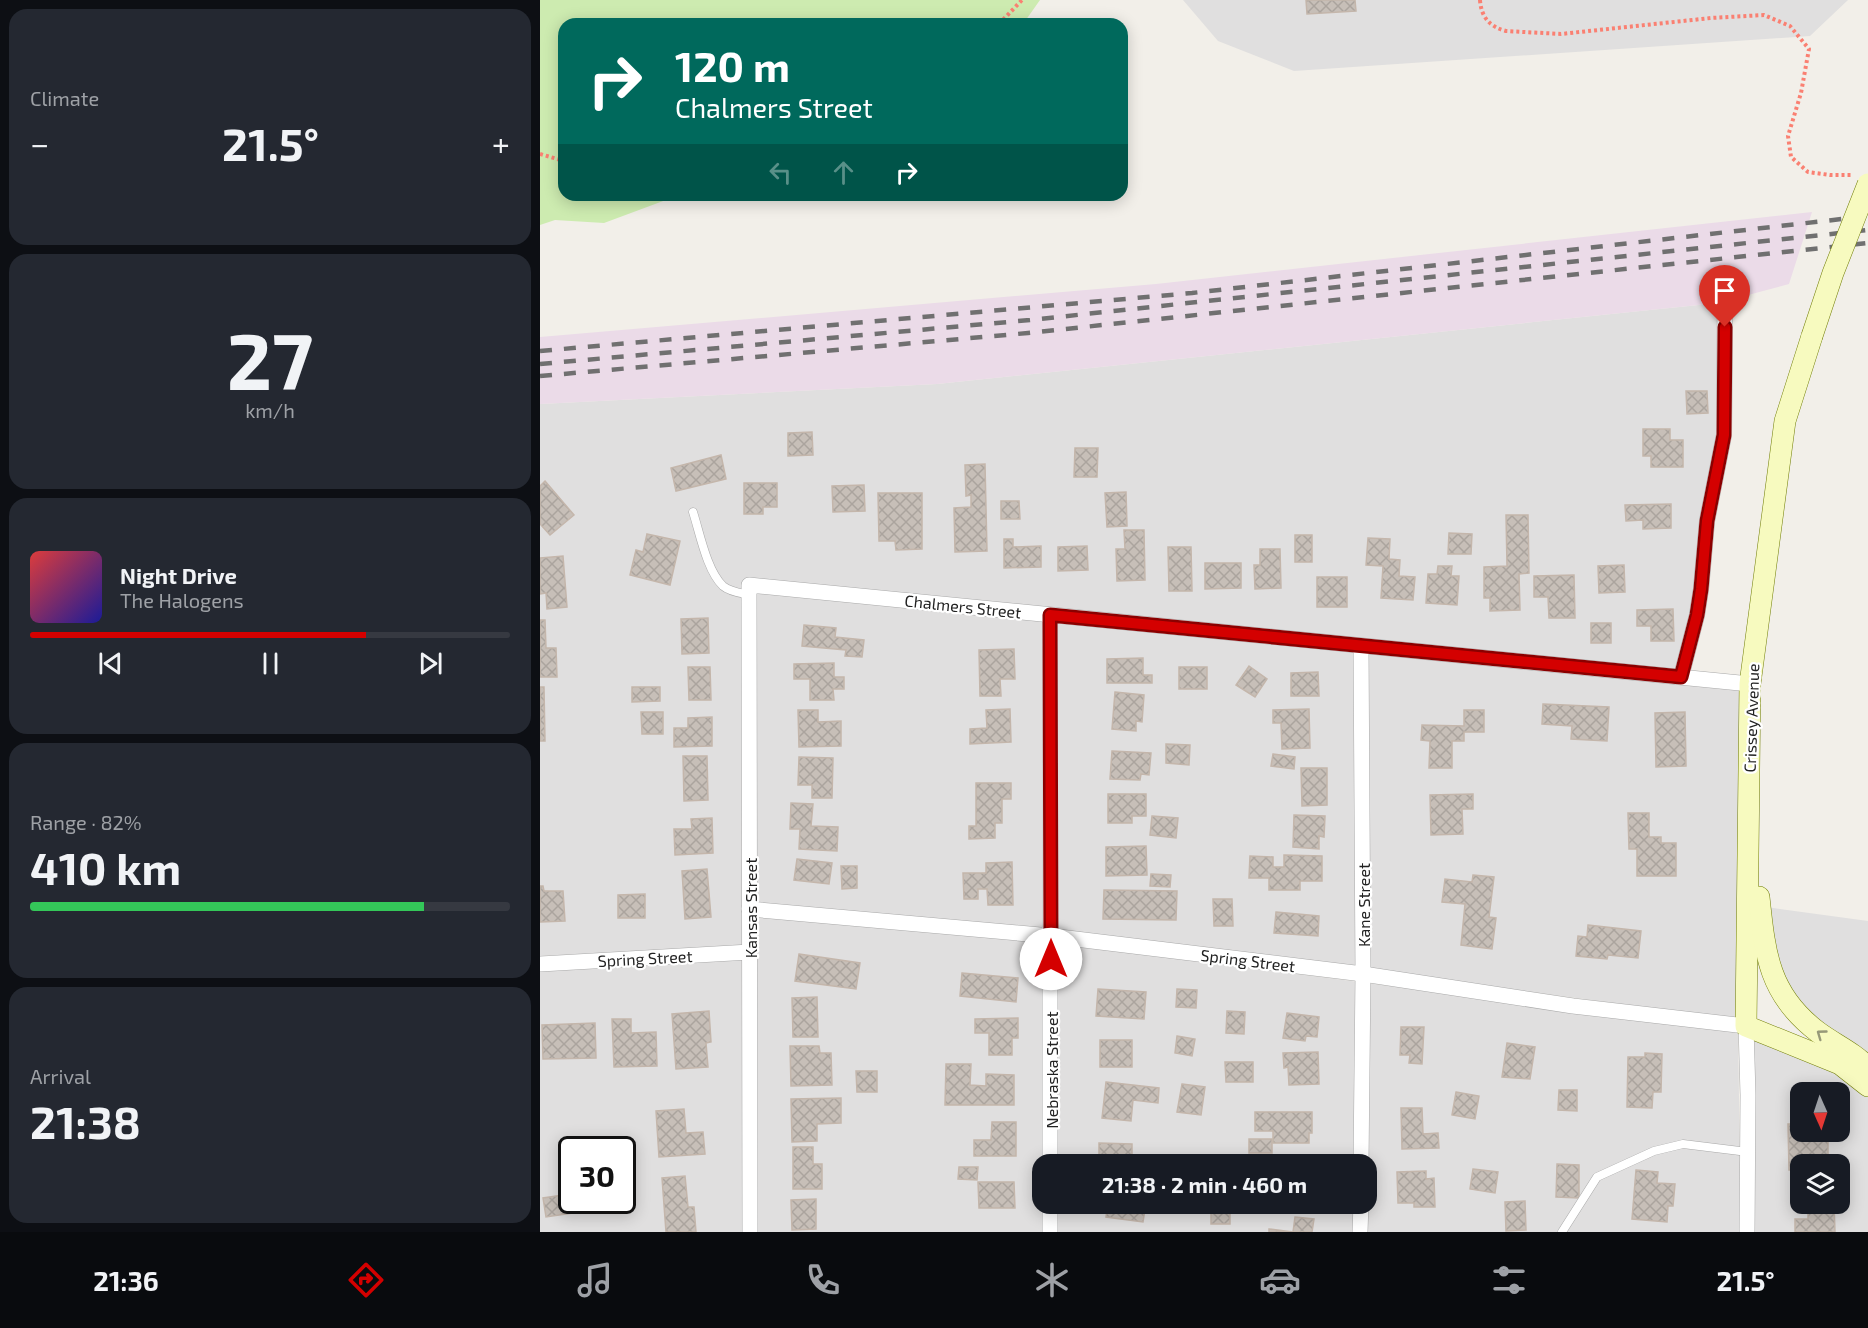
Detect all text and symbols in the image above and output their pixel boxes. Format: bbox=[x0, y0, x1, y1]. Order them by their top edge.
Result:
text: 120 m bbox=[675, 40, 790, 90]
icon: right bbox=[576, 42, 654, 120]
text: Climate bbox=[30, 86, 99, 110]
text: Chalmers Street bbox=[675, 91, 873, 123]
text: 21.5° bbox=[222, 116, 319, 170]
text: − bbox=[30, 123, 49, 163]
text: + bbox=[492, 123, 510, 163]
icon: left bbox=[764, 156, 797, 189]
icon: ahead bbox=[827, 156, 860, 189]
icon: right bbox=[890, 156, 923, 189]
pin bbox=[1699, 265, 1750, 327]
icon: arrive bbox=[1708, 274, 1741, 307]
text: 27 bbox=[227, 312, 313, 406]
text: km/h bbox=[245, 398, 295, 422]
text: Night Drive bbox=[120, 562, 237, 588]
text: The Halogens bbox=[120, 588, 244, 612]
street label: Chalmers Street bbox=[904, 590, 1022, 622]
icon: previous bbox=[94, 647, 127, 680]
icon: pause bbox=[254, 647, 287, 680]
icon: next bbox=[414, 647, 447, 680]
street label: Crissey Avenue bbox=[1740, 663, 1762, 773]
text: Range · 82% bbox=[30, 810, 142, 834]
text: 410 km bbox=[30, 840, 181, 894]
street label: Kansas Street bbox=[741, 858, 760, 958]
street label: Kane Street bbox=[1354, 863, 1373, 947]
position arrow bbox=[1019, 927, 1083, 991]
street label: Spring Street bbox=[1200, 945, 1296, 975]
street label: Spring Street bbox=[597, 946, 693, 970]
street label: Nebraska Street bbox=[1042, 1011, 1061, 1129]
one-way arrow bbox=[1816, 1030, 1827, 1041]
text: Arrival bbox=[30, 1064, 91, 1088]
north arrow bbox=[1790, 1082, 1850, 1142]
map controls bbox=[1790, 1082, 1850, 1214]
text: 21:38 bbox=[30, 1094, 141, 1148]
speed limit sign: 30 bbox=[558, 1136, 636, 1214]
button: layers bbox=[1790, 1154, 1850, 1214]
text: 21:38 · 2 min · 460 m bbox=[1102, 1171, 1307, 1197]
icon: directions bbox=[345, 1259, 387, 1301]
icon: music bbox=[574, 1259, 616, 1301]
icon: phone bbox=[802, 1259, 844, 1301]
icon: climate bbox=[1031, 1259, 1073, 1301]
icon: car bbox=[1259, 1259, 1301, 1301]
icon: filters bbox=[1488, 1259, 1530, 1301]
text: 21:36 bbox=[93, 1264, 159, 1296]
text: 21.5° bbox=[1717, 1264, 1775, 1296]

